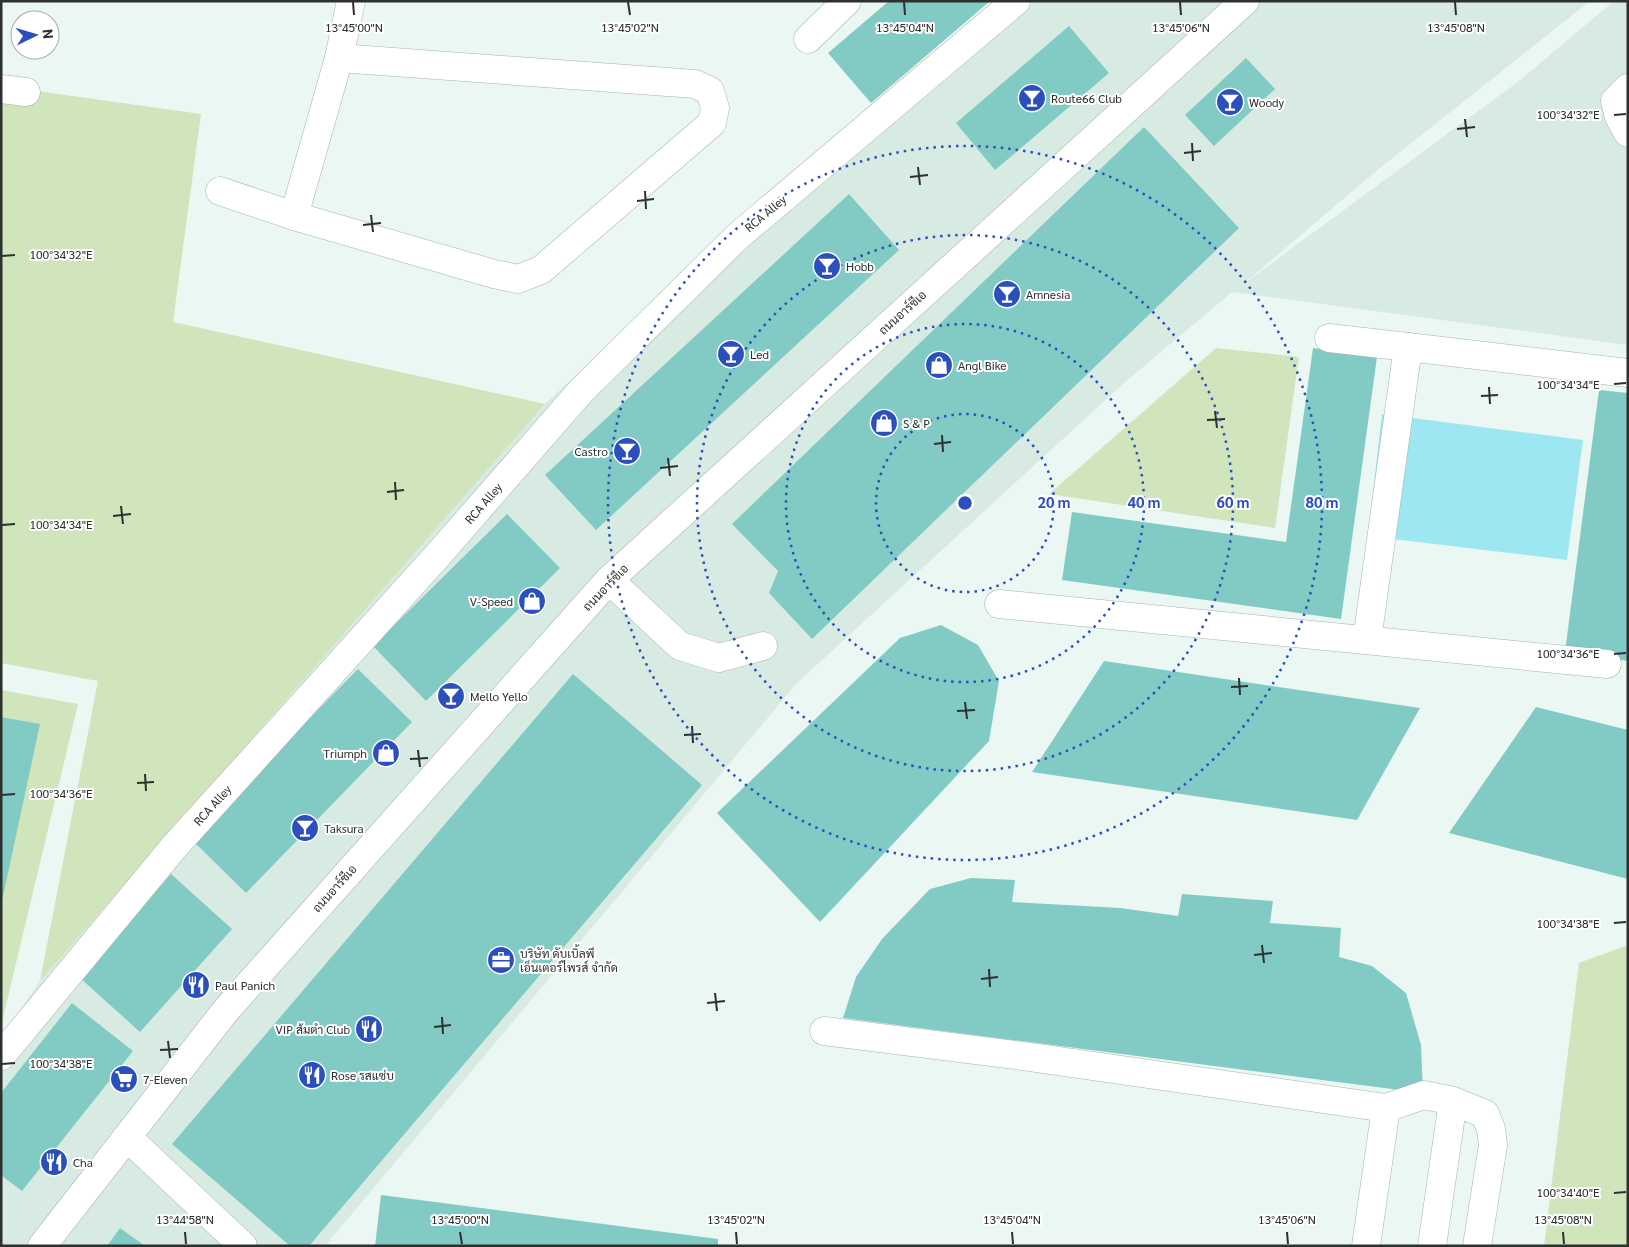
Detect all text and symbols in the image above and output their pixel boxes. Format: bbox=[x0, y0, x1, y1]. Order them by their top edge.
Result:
north arrow bbox=[10, 10, 60, 60]
text: 13°45'00"N bbox=[325, 19, 383, 35]
text: 13°45'02"N bbox=[601, 19, 659, 35]
text: 13°45'04"N bbox=[876, 19, 934, 35]
text: 13°45'06"N bbox=[1152, 19, 1210, 35]
text: 13°45'08"N bbox=[1427, 19, 1485, 35]
text: N bbox=[40, 28, 58, 39]
bar icon: Route66 Club bbox=[1017, 83, 1047, 113]
bar icon: Woody bbox=[1215, 87, 1245, 117]
place label: Route66 Club bbox=[1051, 90, 1122, 106]
place label: Woody bbox=[1249, 94, 1285, 110]
text: 100°34'32"E bbox=[1536, 106, 1600, 122]
street label: RCA Alley bbox=[741, 191, 789, 235]
text: 100°34'32"E bbox=[29, 246, 93, 262]
bar icon: Hobb bbox=[812, 251, 842, 281]
place label: Hobb bbox=[846, 258, 874, 274]
bar icon: Amnesia bbox=[992, 279, 1022, 309]
street label: ถนนอาร์ซีเอ bbox=[875, 286, 929, 338]
place label: Amnesia bbox=[1026, 286, 1070, 302]
bar icon: Led bbox=[716, 339, 746, 369]
place label: Led bbox=[750, 346, 769, 362]
shop icon: Angl Bike bbox=[924, 350, 954, 380]
place label: Angl Bike bbox=[958, 357, 1006, 373]
text: 100°34'34"E bbox=[1536, 376, 1600, 392]
shop icon: S & P bbox=[869, 408, 899, 438]
place label: S & P bbox=[903, 415, 930, 431]
bar icon: Castro bbox=[612, 436, 642, 466]
place label: Castro bbox=[575, 443, 608, 459]
street label: RCA Alley bbox=[461, 479, 506, 527]
text: 20 m bbox=[1037, 492, 1071, 511]
text: 40 m bbox=[1127, 492, 1161, 511]
text: 60 m bbox=[1216, 492, 1250, 511]
text: 80 m bbox=[1305, 492, 1339, 511]
centre of rings bbox=[956, 494, 974, 512]
text: 100°34'34"E bbox=[29, 516, 93, 532]
street label: ถนนอาร์ซีเอ bbox=[579, 560, 631, 614]
shop icon: V-Speed bbox=[517, 586, 547, 616]
place label: V-Speed bbox=[470, 593, 513, 609]
text: 100°34'36"E bbox=[1536, 645, 1600, 661]
bar icon: Mello Yello bbox=[436, 681, 466, 711]
place label: Mello Yello bbox=[470, 688, 528, 704]
shop icon: Triumph bbox=[371, 738, 401, 768]
place label: Triumph bbox=[323, 745, 367, 761]
street label: RCA Alley bbox=[190, 781, 235, 829]
text: 100°34'36"E bbox=[29, 785, 93, 801]
bar icon: Taksura bbox=[290, 813, 320, 843]
place label: Taksura bbox=[324, 820, 364, 836]
street label: ถนนอาร์ซีเอ bbox=[308, 861, 360, 915]
text: 100°34'38"E bbox=[1536, 915, 1600, 931]
place label: บริษัท ดับเบิ้ลพี เอ็นเตอร์ไพรส์ จำกัด bbox=[520, 944, 618, 975]
office icon: บริษัท ดับเบิ้ลพี เอ็นเตอร์ไพรส์ จำกัด bbox=[486, 945, 516, 975]
restaurant icon: Paul Panich bbox=[181, 970, 211, 1000]
place label: Paul Panich bbox=[215, 977, 275, 993]
restaurant icon: VIP ส้มตำ Club bbox=[354, 1014, 384, 1044]
place label: VIP ส้มตำ Club bbox=[275, 1021, 350, 1037]
text: 100°34'38"E bbox=[29, 1055, 93, 1071]
restaurant icon: Rose รสแซ่บ bbox=[297, 1060, 327, 1090]
supermarket icon: 7-Eleven bbox=[109, 1064, 139, 1094]
place label: Rose รสแซ่บ bbox=[331, 1067, 394, 1083]
place label: 7-Eleven bbox=[143, 1071, 188, 1087]
restaurant icon: Cha bbox=[39, 1147, 69, 1177]
place label: Cha bbox=[73, 1154, 93, 1170]
text: 100°34'40"E bbox=[1536, 1184, 1600, 1200]
text: 13°44'58"N bbox=[156, 1211, 214, 1227]
text: 13°45'00"N bbox=[431, 1211, 489, 1227]
text: 13°45'02"N bbox=[707, 1211, 765, 1227]
text: 13°45'04"N bbox=[983, 1211, 1041, 1227]
text: 13°45'06"N bbox=[1258, 1211, 1316, 1227]
text: 13°45'08"N bbox=[1534, 1211, 1592, 1227]

